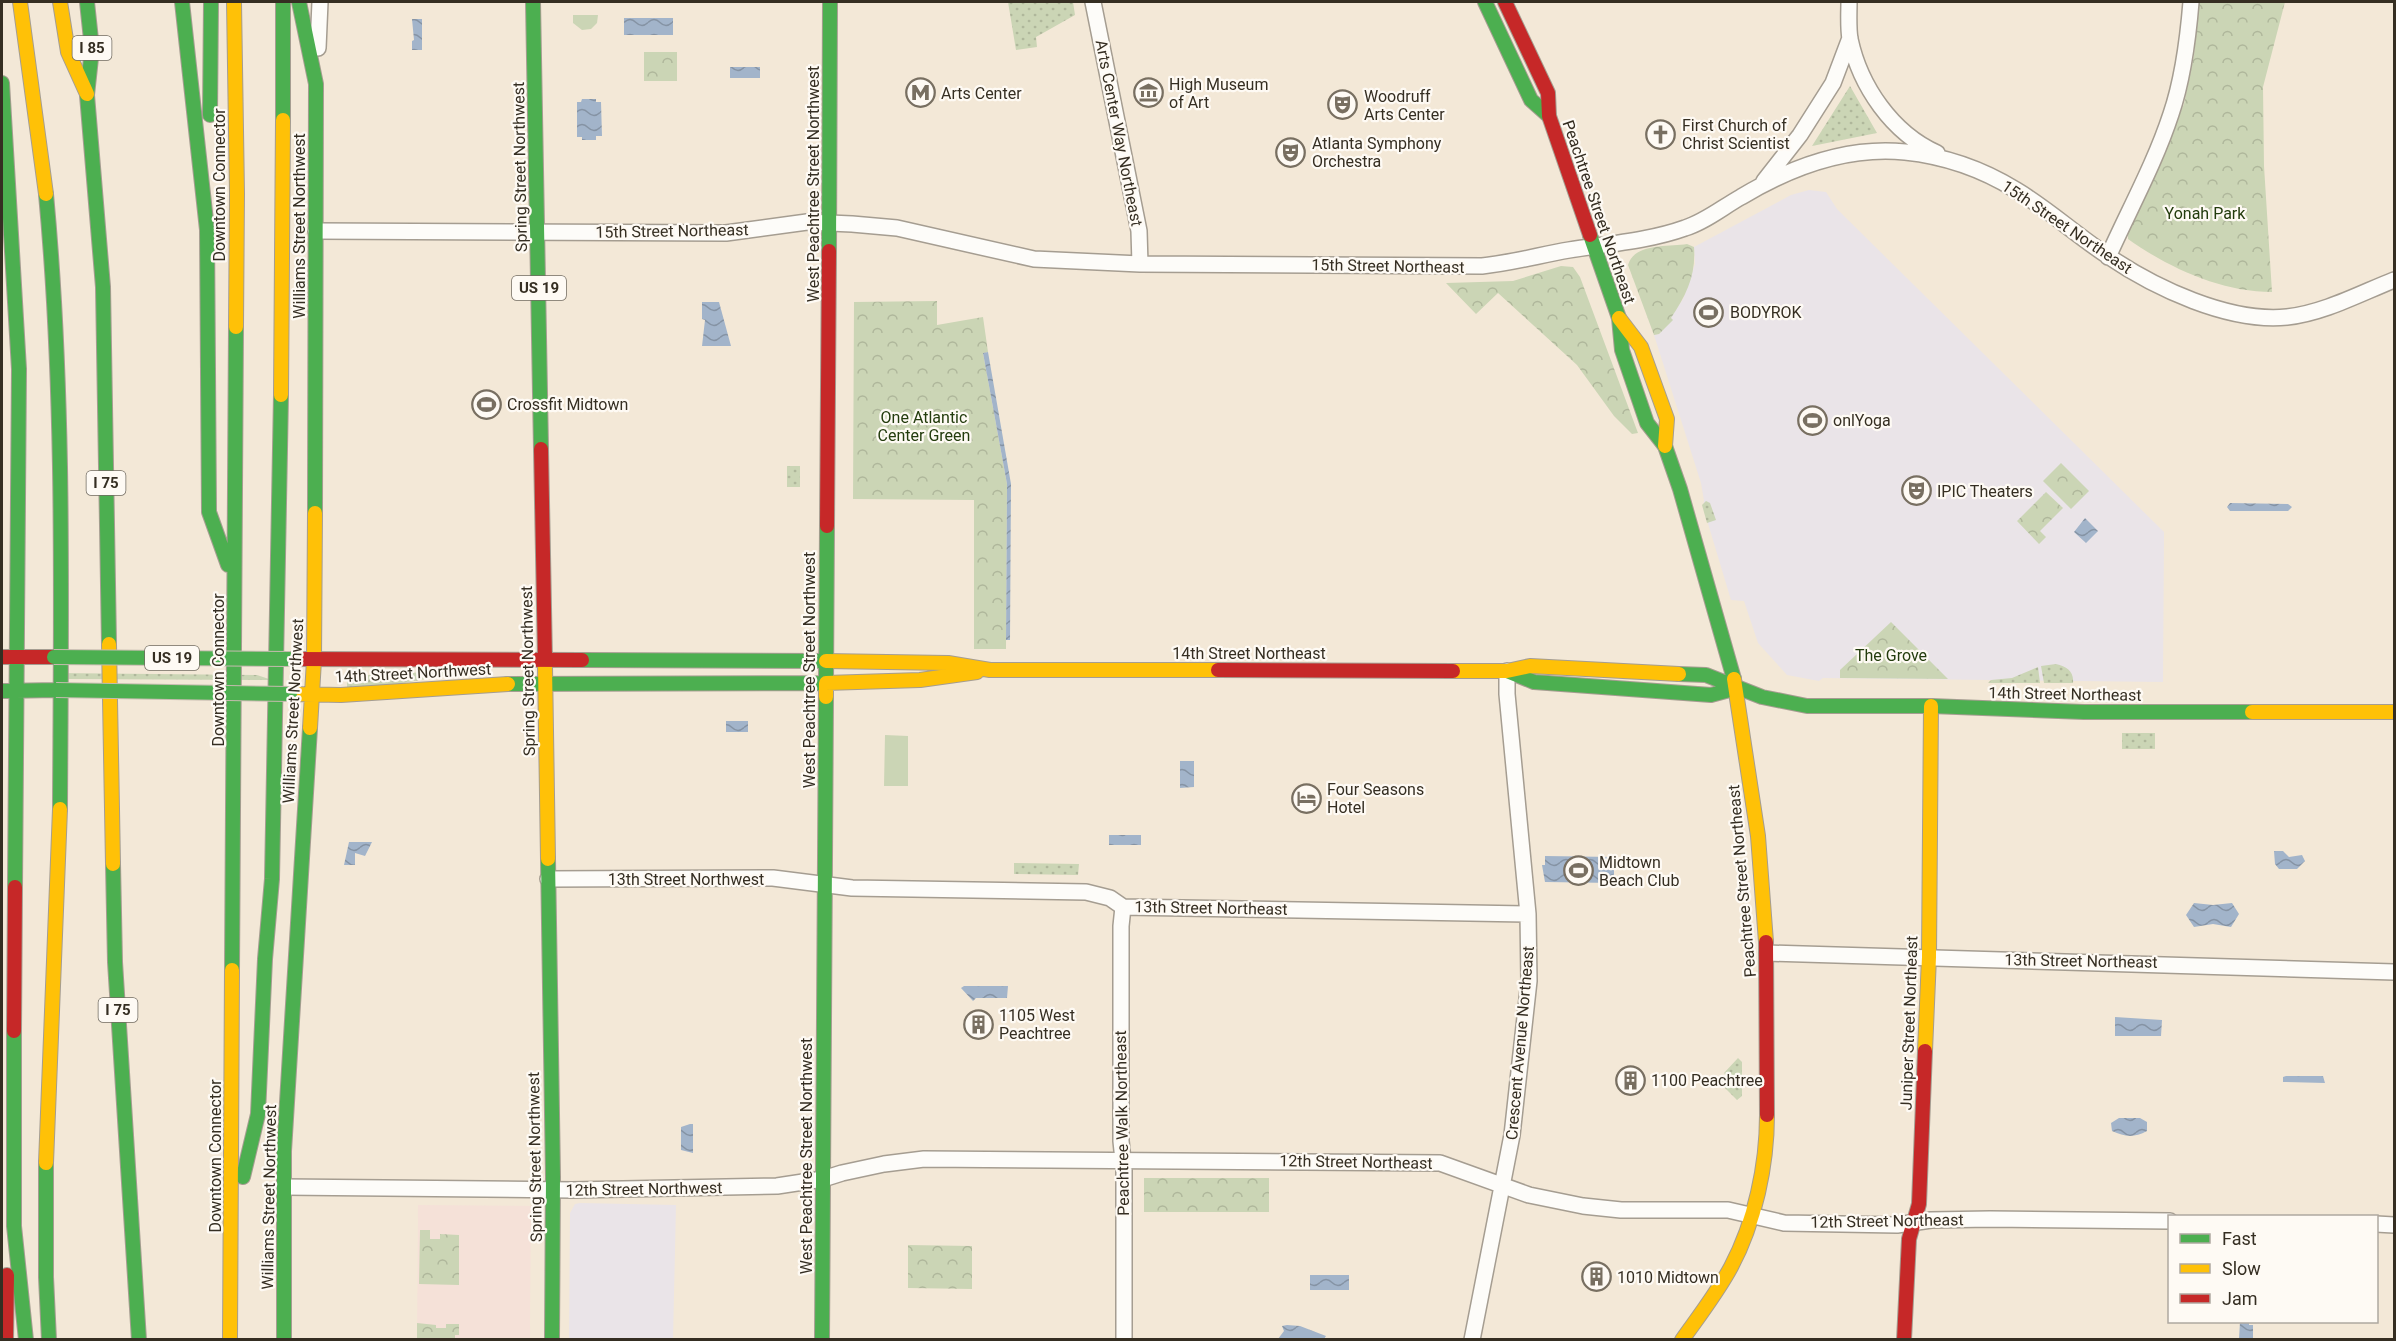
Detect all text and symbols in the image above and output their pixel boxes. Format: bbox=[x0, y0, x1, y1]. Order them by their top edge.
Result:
road number: I 85 bbox=[72, 36, 112, 60]
street label: Arts Center Way Northeast bbox=[1092, 38, 1146, 228]
street label: West Peachtree Street Northwest bbox=[804, 66, 823, 302]
place label: High Museum of Art bbox=[1169, 75, 1268, 112]
metro station icon: Arts Center bbox=[904, 77, 936, 109]
museum icon: High Museum of Art bbox=[1132, 77, 1164, 109]
street label: Spring Street Northwest bbox=[509, 82, 531, 252]
place label: Arts Center bbox=[941, 84, 1022, 103]
place label: Woodruff Arts Center bbox=[1364, 87, 1445, 124]
theatre icon: Woodruff Arts Center bbox=[1327, 89, 1359, 121]
street label: Downtown Connector bbox=[210, 108, 229, 262]
place label: First Church of Christ Scientist bbox=[1682, 116, 1790, 153]
street label: Peachtree Street Northeast bbox=[1559, 118, 1639, 306]
church icon: First Church of Christ Scientist bbox=[1645, 118, 1677, 150]
street label: Williams Street Northwest bbox=[290, 133, 309, 319]
place label: Atlanta Symphony Orchestra bbox=[1312, 134, 1442, 171]
theatre icon: Atlanta Symphony Orchestra bbox=[1275, 136, 1307, 168]
street label: 15th Street Northeast bbox=[1998, 176, 2136, 278]
park label: Yonah Park bbox=[2165, 204, 2246, 223]
street label: 15th Street Northeast bbox=[595, 220, 749, 242]
street label: 15th Street Northeast bbox=[1311, 255, 1465, 277]
road number: US 19 bbox=[512, 276, 566, 300]
sports icon: BODYROK bbox=[1693, 296, 1725, 328]
place label: BODYROK bbox=[1730, 303, 1803, 322]
sports icon: Crossfit Midtown bbox=[470, 388, 502, 420]
place label: Crossfit Midtown bbox=[507, 395, 628, 414]
sports icon: onlYoga bbox=[1796, 404, 1828, 436]
park label: One Atlantic Center Green bbox=[878, 408, 970, 445]
place label: onlYoga bbox=[1833, 411, 1891, 430]
road number: I 75 bbox=[86, 471, 126, 495]
theatre icon: IPIC Theaters bbox=[1900, 475, 1932, 507]
place label: IPIC Theaters bbox=[1937, 482, 2033, 501]
street label: West Peachtree Street Northwest bbox=[800, 552, 819, 788]
street label: Spring Street Northwest bbox=[517, 586, 539, 756]
street label: Downtown Connector bbox=[209, 593, 228, 747]
street label: Williams Street Northwest bbox=[279, 618, 307, 804]
street label: 14th Street Northeast bbox=[1172, 644, 1326, 663]
road number: US 19 bbox=[145, 646, 199, 670]
park label: The Grove bbox=[1855, 646, 1927, 665]
street label: 14th Street Northwest bbox=[334, 659, 492, 687]
street label: 14th Street Northeast bbox=[1988, 683, 2142, 705]
place label: Four Seasons Hotel bbox=[1327, 780, 1424, 817]
hotel icon: Four Seasons Hotel bbox=[1290, 782, 1322, 814]
street label: Peachtree Street Northeast bbox=[1724, 784, 1760, 978]
place label: Midtown Beach Club bbox=[1599, 853, 1679, 890]
sports icon: Midtown Beach Club bbox=[1562, 855, 1594, 887]
street label: 13th Street Northwest bbox=[608, 870, 764, 889]
street label: 13th Street Northeast bbox=[1134, 897, 1288, 919]
street label: Juniper Street Northeast bbox=[1896, 935, 1922, 1111]
street label: Crescent Avenue Northeast bbox=[1502, 945, 1538, 1141]
street label: 13th Street Northeast bbox=[2004, 950, 2158, 972]
road number: I 75 bbox=[98, 998, 138, 1022]
place label: 1105 West Peachtree bbox=[999, 1006, 1075, 1043]
building icon: 1105 West Peachtree bbox=[962, 1008, 994, 1040]
street label: Peachtree Walk Northeast bbox=[1111, 1030, 1133, 1216]
street label: West Peachtree Street Northwest bbox=[797, 1038, 816, 1274]
building icon: 1100 Peachtree bbox=[1614, 1064, 1646, 1096]
place label: 1100 Peachtree bbox=[1651, 1071, 1763, 1090]
street label: Spring Street Northwest bbox=[524, 1072, 546, 1242]
street label: Downtown Connector bbox=[206, 1079, 225, 1233]
street label: Williams Street Northwest bbox=[258, 1104, 280, 1290]
street label: 12th Street Northeast bbox=[1279, 1151, 1433, 1173]
street label: 12th Street Northwest bbox=[566, 1178, 722, 1200]
street label: 12th Street Northeast bbox=[1810, 1210, 1964, 1232]
legend bbox=[2168, 1215, 2378, 1323]
text: Fast bbox=[2222, 1228, 2257, 1249]
text: Slow bbox=[2222, 1258, 2261, 1279]
building icon: 1010 Midtown bbox=[1580, 1261, 1612, 1293]
place label: 1010 Midtown bbox=[1617, 1268, 1719, 1287]
text: Jam bbox=[2222, 1288, 2258, 1309]

